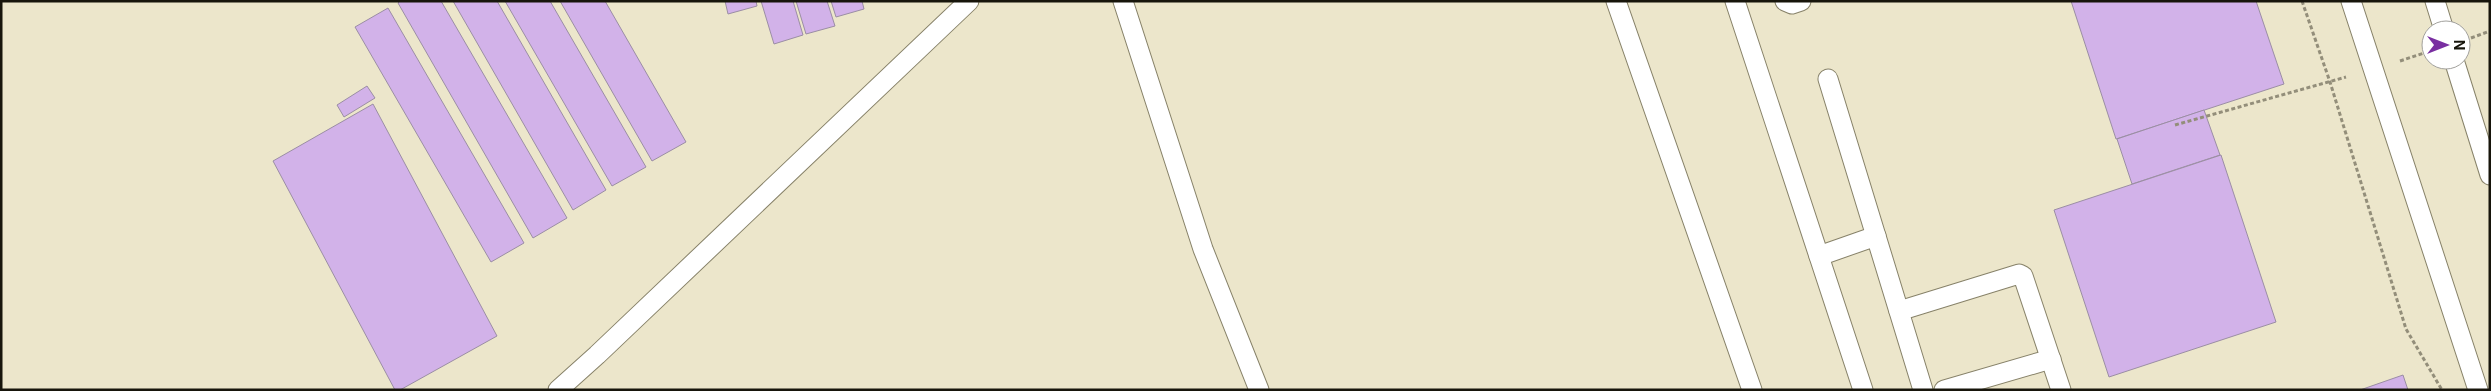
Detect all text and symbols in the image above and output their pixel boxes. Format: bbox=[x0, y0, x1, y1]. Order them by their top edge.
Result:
north arrow bbox=[2421, 20, 2471, 70]
text: N bbox=[2451, 40, 2468, 50]

